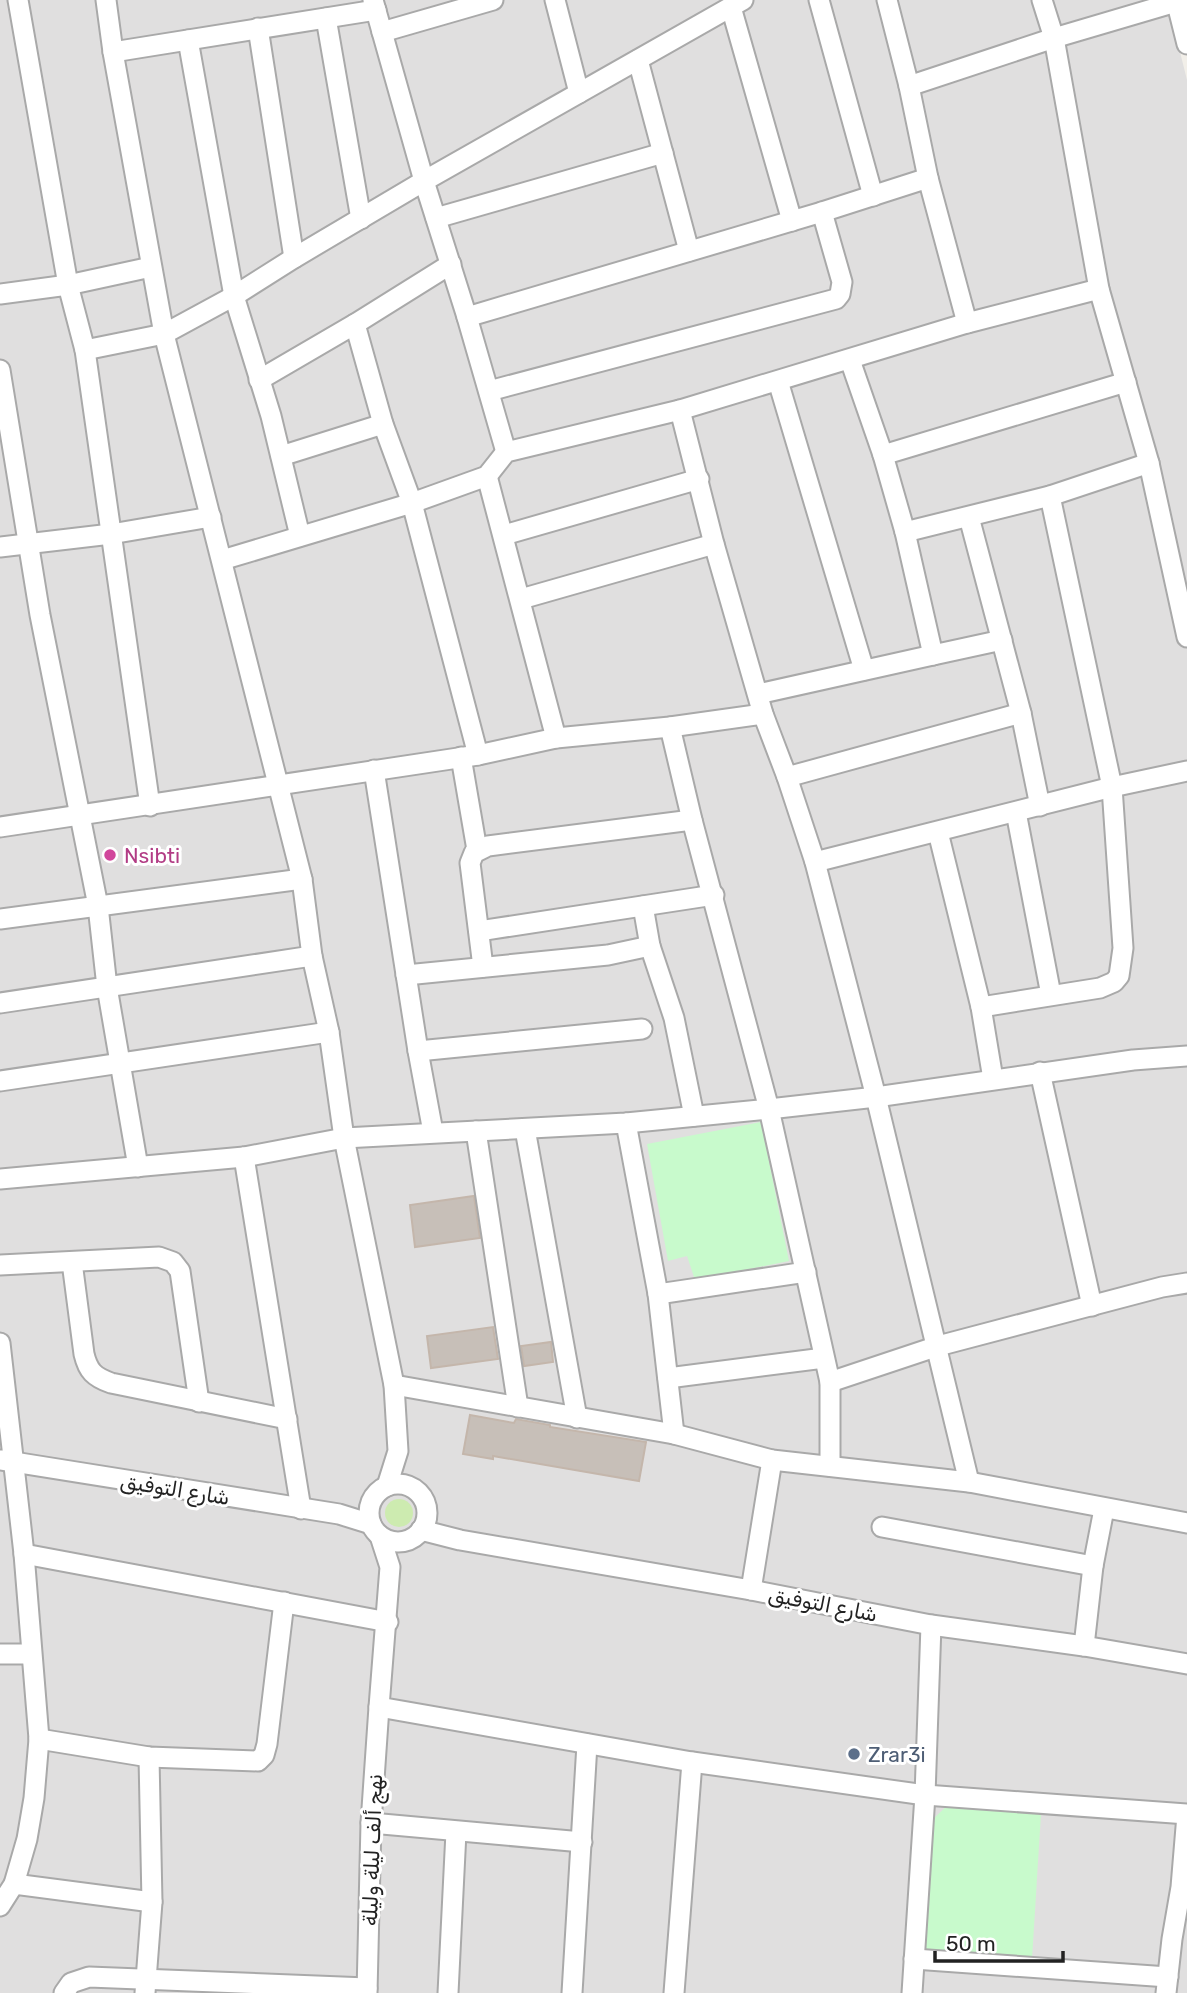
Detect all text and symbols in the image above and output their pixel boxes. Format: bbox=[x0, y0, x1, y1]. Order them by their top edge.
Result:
place label: Nsibti bbox=[124, 843, 180, 868]
marker: Nsibti bbox=[102, 847, 118, 863]
street label: شارع التوفيق bbox=[118, 1468, 232, 1512]
street label: شارع التوفيق bbox=[766, 1581, 880, 1629]
place label: Zrar3i bbox=[868, 1742, 926, 1767]
marker: Zrar3i bbox=[846, 1746, 862, 1762]
street label: نهج ألف ليلة وليلة bbox=[357, 1773, 389, 1927]
scale bar bbox=[935, 1920, 1063, 1964]
text: 50 m bbox=[946, 1931, 996, 1956]

